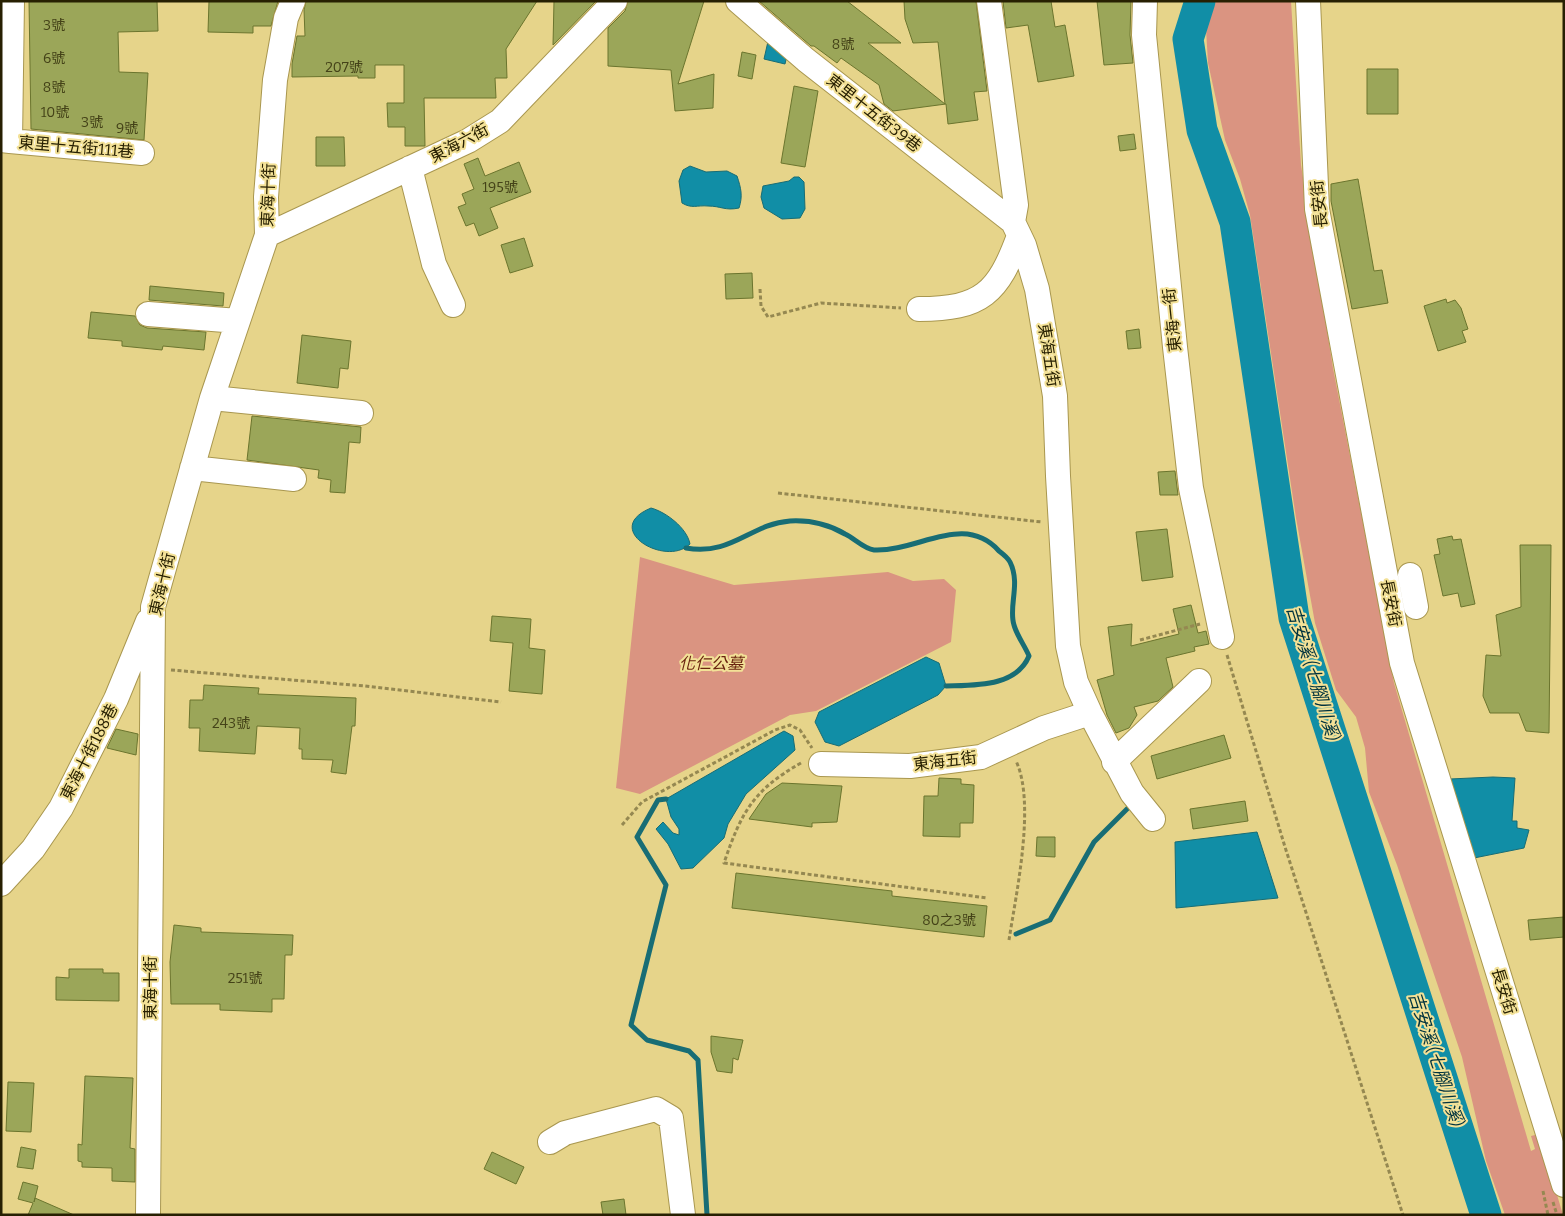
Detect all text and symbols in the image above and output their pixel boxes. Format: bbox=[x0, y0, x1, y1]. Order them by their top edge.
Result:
house number: 3號 bbox=[43, 17, 65, 34]
house number: 8號 bbox=[832, 36, 854, 53]
house number: 6號 bbox=[43, 50, 65, 67]
house number: 207號 bbox=[325, 59, 363, 76]
street label: 東里十五街39巷 bbox=[823, 70, 925, 156]
house number: 8號 bbox=[43, 79, 65, 96]
house number: 10號 bbox=[41, 104, 69, 121]
house number: 3號 bbox=[81, 114, 103, 131]
house number: 9號 bbox=[116, 120, 138, 137]
street label: 東海六街 bbox=[426, 120, 492, 166]
street label: 東里十五街111巷 bbox=[18, 133, 134, 161]
street label: 東海十街 bbox=[257, 163, 279, 227]
house number: 195號 bbox=[482, 179, 518, 196]
street label: 長安街 bbox=[1307, 179, 1331, 229]
street label: 東海一街 bbox=[1159, 287, 1185, 353]
street label: 東海五街 bbox=[1035, 322, 1063, 388]
street label: 東海十街 bbox=[146, 551, 178, 617]
street label: 長安街 bbox=[1377, 578, 1405, 628]
water label: 吉安溪 (七腳川溪) bbox=[1282, 603, 1344, 744]
park label: 化仁公墓 bbox=[679, 654, 746, 673]
street label: 東海十街188巷 bbox=[57, 701, 121, 803]
house number: 243號 bbox=[212, 715, 250, 732]
street label: 東海五街 bbox=[912, 748, 978, 774]
house number: 80之3號 bbox=[922, 912, 976, 929]
street label: 東海十街 bbox=[141, 956, 160, 1020]
street label: 長安街 bbox=[1488, 965, 1520, 1017]
house number: 251號 bbox=[228, 970, 262, 987]
water label: 吉安溪 (七腳川溪) bbox=[1404, 989, 1468, 1130]

